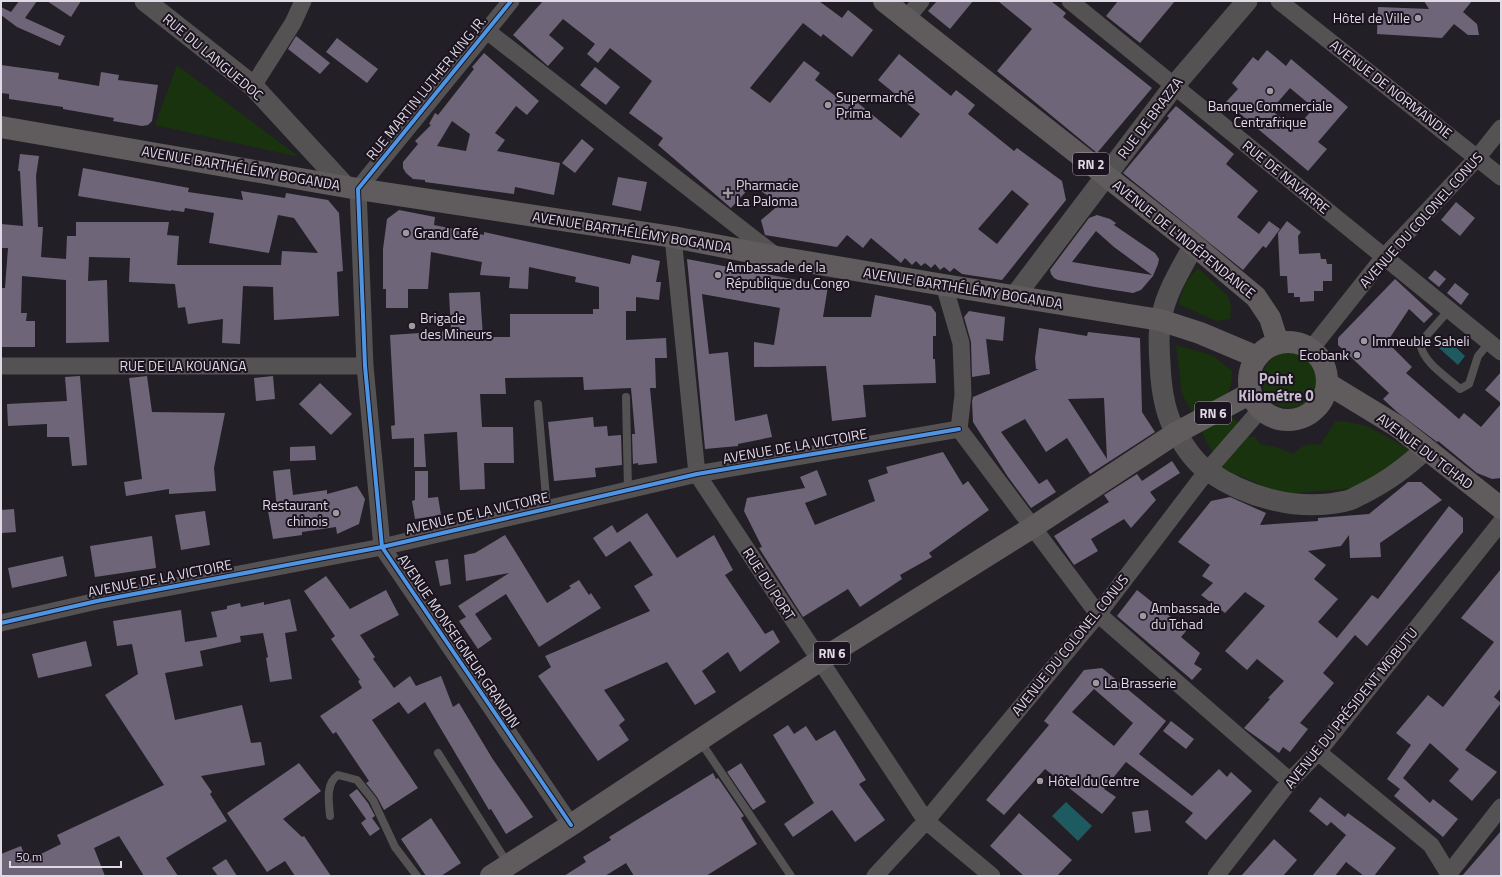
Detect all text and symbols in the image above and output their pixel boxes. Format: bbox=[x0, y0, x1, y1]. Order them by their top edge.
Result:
place label: Hôtel de Ville bbox=[1333, 7, 1410, 28]
street label: RUE DU LANGUEDOC bbox=[159, 8, 268, 105]
street label: RUE MARTIN LUTHER KING JR. bbox=[361, 11, 491, 164]
marker: Hôtel de Ville bbox=[1413, 13, 1423, 23]
street label: AVENUE DE NORMANDIE bbox=[1326, 34, 1457, 143]
street label: RUE DE BRAZZA bbox=[1112, 72, 1188, 163]
place label: Supermarché Prima bbox=[836, 86, 914, 123]
marker: Banque Commerciale Centrafrique bbox=[1265, 86, 1275, 96]
place label: Banque Commerciale Centrafrique bbox=[1208, 95, 1332, 132]
marker: Supermarché Prima bbox=[823, 100, 833, 110]
street label: RUE DE NAVARRE bbox=[1238, 135, 1335, 219]
street label: AVENUE BARTHÉLÉMY BOGANDA bbox=[140, 140, 343, 195]
street label: AVENUE DU COLONEL CONUS bbox=[1354, 147, 1487, 292]
road number: RN 2 bbox=[1073, 153, 1109, 175]
place label: Pharmacie La Paloma bbox=[736, 174, 799, 211]
street label: AVENUE DE L'INDÉPENDANCE bbox=[1108, 174, 1260, 303]
marker: Pharmacie La Paloma bbox=[723, 188, 733, 198]
street label: AVENUE BARTHÉLÉMY BOGANDA bbox=[531, 205, 734, 258]
place label: Grand Café bbox=[414, 222, 479, 243]
marker: Grand Café bbox=[401, 228, 411, 238]
place label: Ambassade de la République du Congo bbox=[726, 256, 850, 293]
street label: AVENUE BARTHÉLÉMY BOGANDA bbox=[862, 261, 1065, 314]
marker: Ambassade de la République du Congo bbox=[713, 270, 723, 280]
place label: Brigade des Mineurs bbox=[420, 307, 492, 344]
marker: Brigade des Mineurs bbox=[407, 321, 417, 331]
place label: Immeuble Saheli bbox=[1372, 330, 1470, 351]
marker: Immeuble Saheli bbox=[1359, 336, 1369, 346]
place label: Ecobank bbox=[1299, 344, 1349, 365]
marker: Ecobank bbox=[1352, 350, 1362, 360]
street label: RUE DE LA KOUANGA bbox=[119, 355, 247, 376]
district label: Point Kilométre 0 bbox=[1238, 367, 1314, 407]
road number: RN 6 bbox=[1195, 402, 1231, 424]
street label: AVENUE DU TCHAD bbox=[1373, 407, 1478, 494]
street label: AVENUE DE LA VICTOIRE bbox=[721, 422, 869, 469]
street label: AVENUE DE LA VICTOIRE bbox=[403, 486, 551, 539]
place label: Restaurant chinois bbox=[262, 494, 328, 531]
marker: Restaurant chinois bbox=[331, 508, 341, 518]
street label: RUE DU PORT bbox=[738, 543, 801, 625]
street label: AVENUE MONSEIGNEUR GRANDIN bbox=[393, 550, 526, 732]
street label: AVENUE DE LA VICTOIRE bbox=[86, 553, 234, 602]
street label: AVENUE DU COLONEL CONUS bbox=[1006, 570, 1133, 720]
place label: Ambassade du Tchad bbox=[1151, 597, 1220, 634]
marker: Ambassade du Tchad bbox=[1138, 611, 1148, 621]
street label: AVENUE DU PRÉSIDENT MOBUTU bbox=[1279, 623, 1422, 793]
road number: RN 6 bbox=[814, 642, 850, 664]
place label: La Brasserie bbox=[1104, 672, 1176, 693]
marker: La Brasserie bbox=[1091, 678, 1101, 688]
place label: Hôtel du Centre bbox=[1048, 770, 1140, 791]
marker: Hôtel du Centre bbox=[1035, 776, 1045, 786]
scale bar bbox=[10, 843, 121, 869]
text: 50 m bbox=[16, 847, 42, 866]

